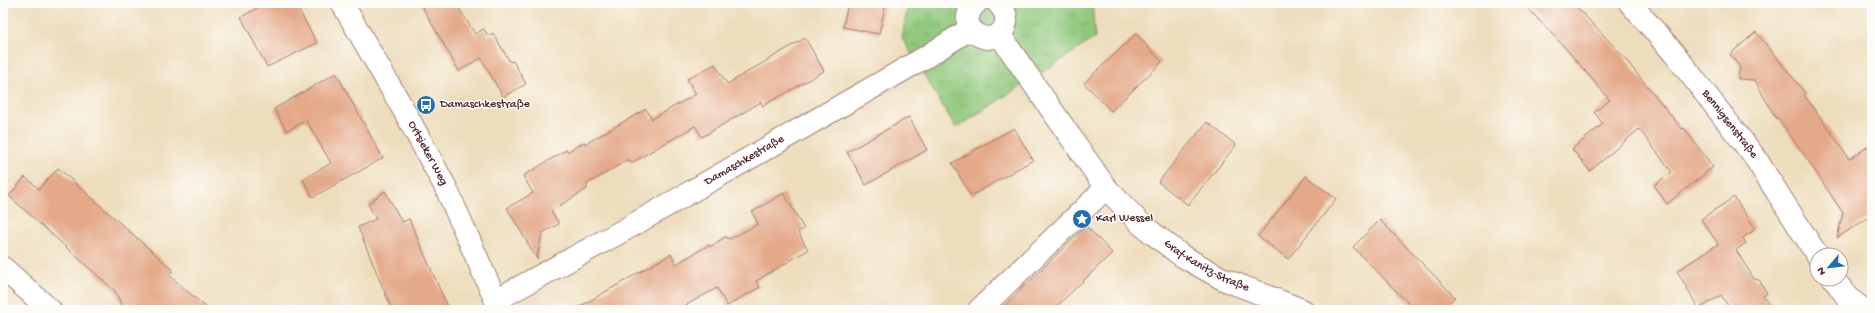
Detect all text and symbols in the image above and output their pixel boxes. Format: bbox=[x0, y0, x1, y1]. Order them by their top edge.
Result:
street label: Bennigsenstraße bbox=[1698, 86, 1761, 162]
bus stop icon: Damaschkestraße bbox=[415, 94, 437, 116]
place label: Damaschkestraße bbox=[439, 98, 531, 112]
street label: Ortsieker Weg bbox=[404, 119, 451, 188]
street label: Damaschkestraße bbox=[701, 132, 788, 190]
place icon: Karl Wessel bbox=[1071, 208, 1093, 230]
place label: Karl Wessel bbox=[1096, 212, 1153, 226]
street label: Graf-Kanitz-Straße bbox=[1160, 237, 1252, 296]
north arrow bbox=[1809, 247, 1849, 287]
text: N bbox=[1815, 265, 1829, 277]

